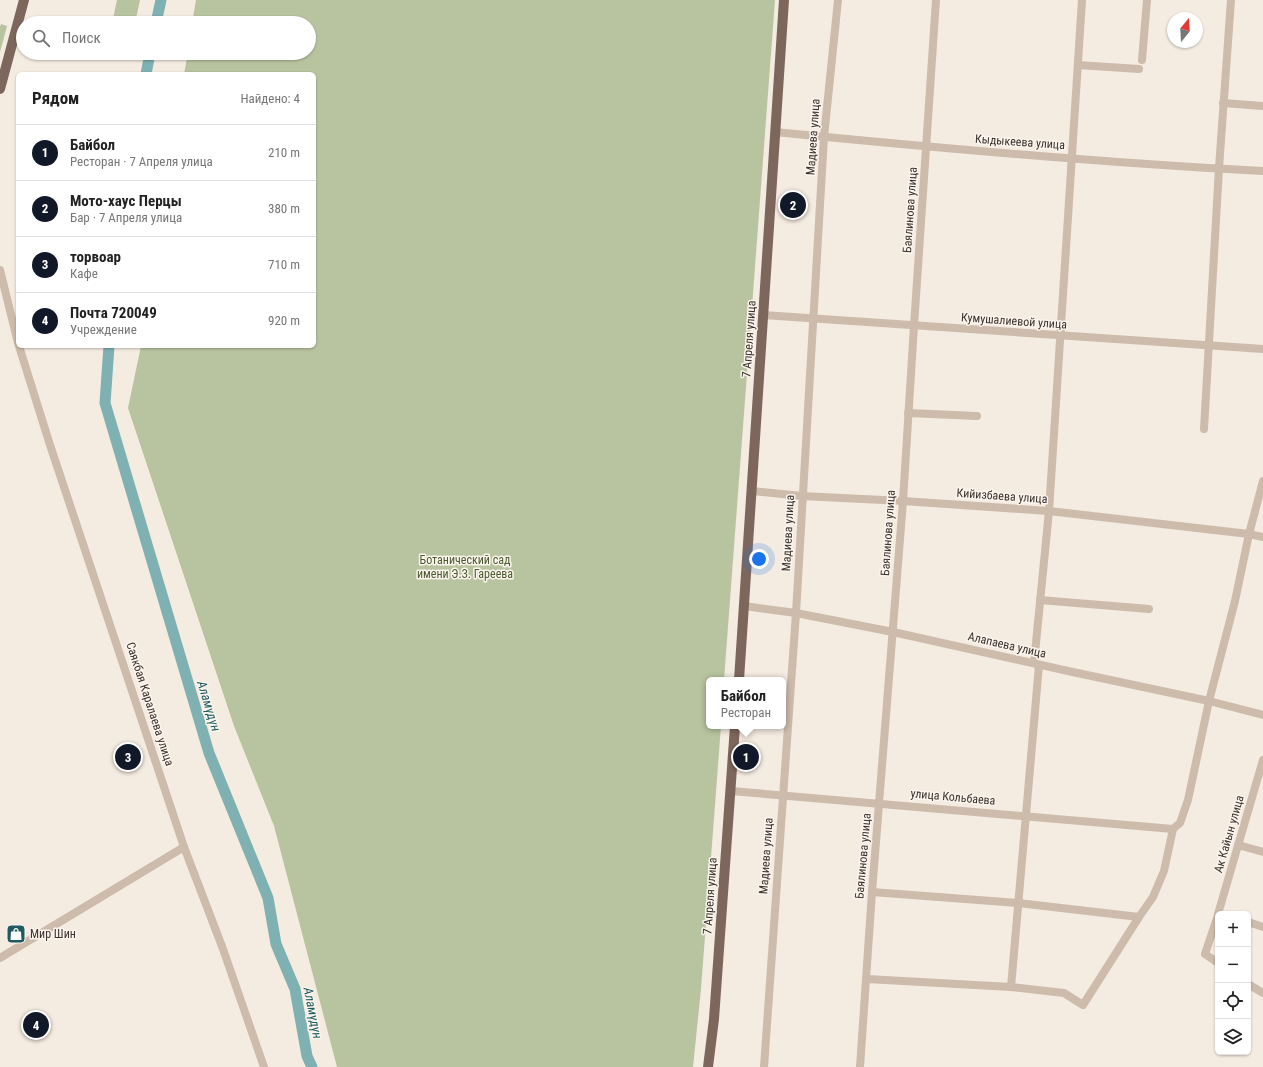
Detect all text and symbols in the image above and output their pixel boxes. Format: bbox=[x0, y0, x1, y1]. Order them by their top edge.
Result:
north arrow bbox=[1167, 12, 1203, 48]
search box bbox=[16, 16, 316, 60]
icon: search bbox=[30, 27, 52, 49]
text: Поиск bbox=[62, 29, 101, 47]
text: Рядом bbox=[32, 88, 79, 108]
text: Найдено: 4 bbox=[240, 91, 300, 106]
street label: Мадиева улица bbox=[803, 98, 823, 176]
street label: Кыдыкеева улица bbox=[975, 132, 1066, 152]
text: Байбол bbox=[70, 136, 115, 154]
text: 1 bbox=[42, 145, 48, 160]
text: 210 m bbox=[268, 145, 300, 160]
text: Ресторан · 7 Апреля улица bbox=[70, 154, 213, 169]
street label: Баялинова улица bbox=[900, 166, 920, 253]
pin: 2 bbox=[780, 190, 806, 220]
text: Мото-хаус Перцы bbox=[70, 192, 182, 210]
text: 2 bbox=[42, 201, 48, 216]
text: 380 m bbox=[268, 201, 300, 216]
text: Бар · 7 Апреля улица bbox=[70, 210, 182, 225]
text: торвоар bbox=[70, 248, 121, 266]
text: 3 bbox=[42, 257, 48, 272]
text: 710 m bbox=[268, 257, 300, 272]
text: Кафе bbox=[70, 266, 98, 281]
street label: 7 Апреля улица bbox=[739, 300, 759, 378]
text: Почта 720049 bbox=[70, 304, 157, 322]
street label: Кумушалиевой улица bbox=[961, 310, 1068, 332]
text: 4 bbox=[42, 313, 48, 328]
text: 920 m bbox=[268, 313, 300, 328]
text: Учреждение bbox=[70, 322, 137, 337]
street label: Кийизбаева улица bbox=[956, 486, 1048, 506]
street label: Баялинова улица bbox=[878, 489, 898, 576]
street label: Мадиева улица bbox=[779, 494, 797, 572]
your location bbox=[749, 549, 769, 569]
park label: Ботанический сад имени Э.З. Гареева bbox=[417, 553, 513, 581]
street label: Алапаева улица bbox=[966, 629, 1048, 661]
street label: Саякбая Каралаева улица bbox=[123, 640, 177, 768]
popup bbox=[706, 677, 786, 729]
water label: Аламүдүн bbox=[194, 678, 224, 734]
text: Байбол bbox=[721, 687, 766, 705]
text: Ресторан bbox=[721, 705, 771, 720]
pin: 3 bbox=[115, 742, 141, 772]
pin: 1 bbox=[733, 742, 759, 772]
street label: улица Кольбаева bbox=[910, 786, 996, 808]
street label: Ак Кайын улица bbox=[1211, 793, 1247, 874]
street label: Баялинова улица bbox=[852, 812, 874, 899]
street label: Мадиева улица bbox=[756, 817, 776, 895]
street label: 7 Апреля улица bbox=[700, 857, 720, 935]
map controls bbox=[1215, 911, 1251, 1055]
button: + bbox=[1215, 911, 1251, 947]
shop icon: Мир Шин bbox=[5, 923, 27, 945]
place label: Мир Шин bbox=[30, 927, 76, 941]
button: − bbox=[1215, 947, 1251, 983]
button: locate bbox=[1215, 983, 1251, 1019]
water label: Аламүдүн bbox=[300, 985, 325, 1041]
pin: 4 bbox=[23, 1010, 49, 1040]
button: layers bbox=[1215, 1019, 1251, 1055]

